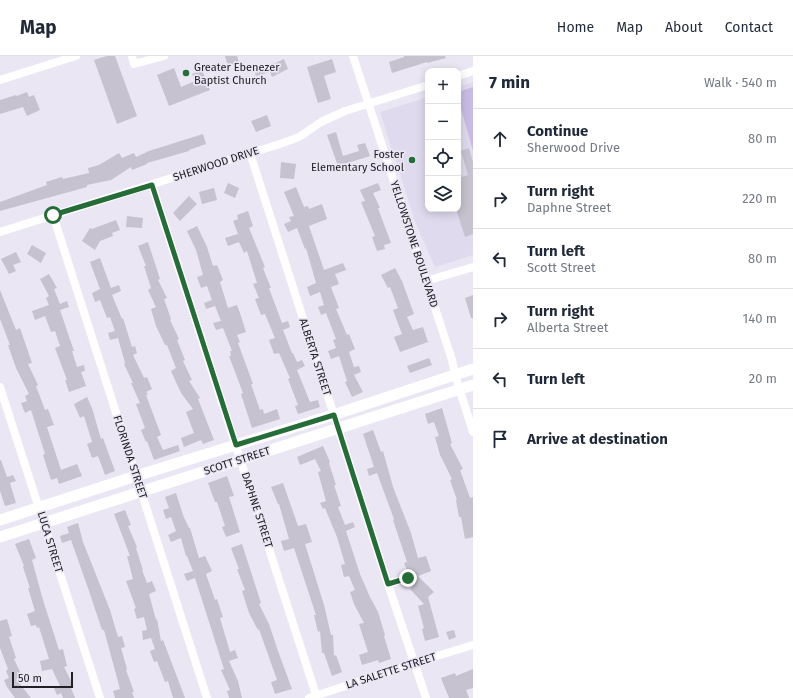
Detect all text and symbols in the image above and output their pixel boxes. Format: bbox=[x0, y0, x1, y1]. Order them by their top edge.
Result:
text: Map bbox=[20, 16, 57, 39]
text: Home bbox=[557, 19, 594, 36]
text: Map bbox=[616, 19, 643, 36]
text: About bbox=[665, 19, 703, 36]
text: Contact bbox=[725, 19, 773, 36]
place label: Greater Ebenezer Baptist Church bbox=[194, 61, 280, 87]
marker: Greater Ebenezer Baptist Church bbox=[181, 68, 191, 78]
map controls bbox=[425, 68, 461, 212]
button: + bbox=[425, 68, 461, 104]
text: 7 min bbox=[489, 72, 530, 93]
text: Walk · 540 m bbox=[704, 75, 777, 90]
button: − bbox=[425, 104, 461, 140]
text: Continue bbox=[527, 122, 588, 140]
icon: ahead bbox=[489, 128, 511, 150]
text: 80 m bbox=[748, 131, 777, 146]
button: locate bbox=[425, 140, 461, 176]
text: Sherwood Drive bbox=[527, 140, 620, 155]
street label: SHERWOOD DRIVE bbox=[172, 144, 261, 184]
place label: Foster Elementary School bbox=[311, 148, 405, 174]
marker: Foster Elementary School bbox=[407, 155, 417, 165]
button: layers bbox=[425, 176, 461, 212]
street label: YELLOWSTONE BOULEVARD bbox=[387, 179, 441, 309]
text: Turn right bbox=[527, 182, 594, 200]
icon: right bbox=[489, 188, 511, 210]
text: 220 m bbox=[742, 191, 777, 206]
text: Daphne Street bbox=[527, 200, 611, 215]
route start bbox=[44, 206, 62, 224]
text: Turn left bbox=[527, 242, 585, 260]
icon: left bbox=[489, 248, 511, 270]
text: 80 m bbox=[748, 251, 777, 266]
text: Scott Street bbox=[527, 260, 596, 275]
text: Turn right bbox=[527, 302, 594, 320]
icon: right bbox=[489, 308, 511, 330]
text: 140 m bbox=[743, 311, 777, 326]
street label: ALBERTA STREET bbox=[296, 317, 334, 398]
text: Alberta Street bbox=[527, 320, 608, 335]
icon: left bbox=[489, 368, 511, 390]
text: Turn left bbox=[527, 370, 585, 388]
text: 20 m bbox=[749, 371, 777, 386]
street label: FLORINDA STREET bbox=[110, 414, 150, 501]
icon: arrive bbox=[489, 428, 511, 450]
text: Arrive at destination bbox=[527, 430, 668, 448]
street label: SCOTT STREET bbox=[202, 444, 272, 478]
street label: DAPHNE STREET bbox=[239, 470, 275, 550]
street label: LUCA STREET bbox=[35, 510, 66, 575]
route end bbox=[399, 569, 417, 587]
street label: LA SALETTE STREET bbox=[344, 650, 438, 692]
scale bar bbox=[12, 670, 73, 689]
text: 50 m bbox=[18, 672, 42, 685]

